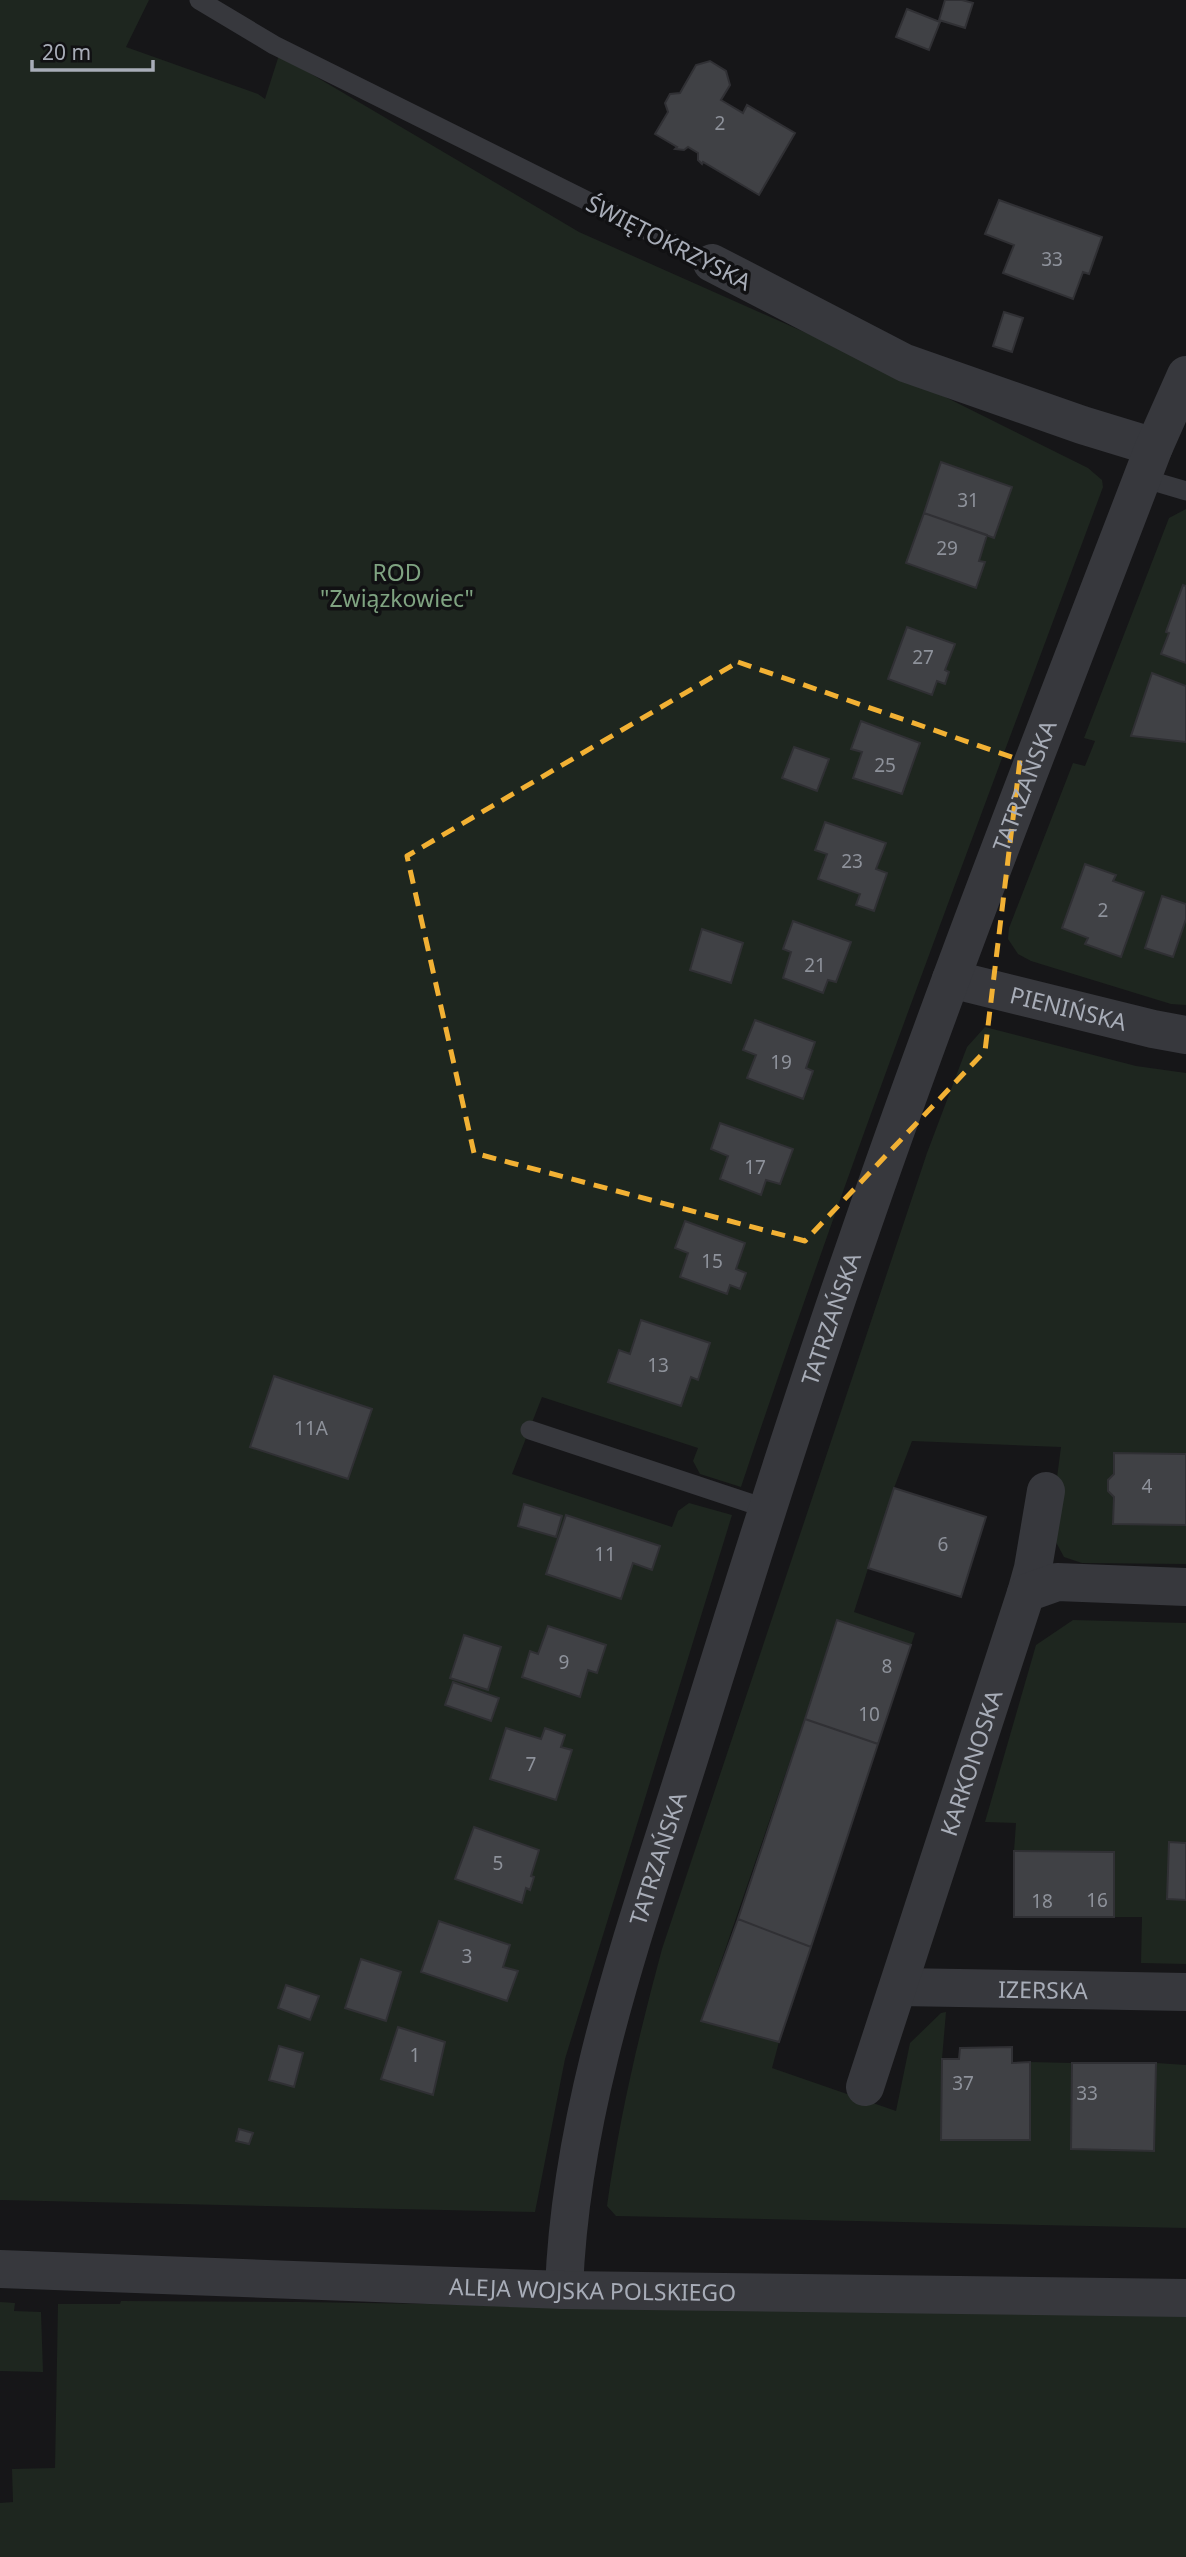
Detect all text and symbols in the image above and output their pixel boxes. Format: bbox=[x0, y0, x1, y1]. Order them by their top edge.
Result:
scale bar bbox=[32, 28, 152, 72]
text: 20 m bbox=[42, 38, 91, 66]
house number: 2 bbox=[715, 110, 725, 136]
street label: ŚWIĘTOKRZYSKA bbox=[581, 187, 757, 298]
house number: 33 bbox=[1041, 246, 1063, 272]
house number: 31 bbox=[957, 487, 979, 513]
house number: 29 bbox=[936, 535, 958, 561]
park label: ROD "Związkowiec" bbox=[320, 556, 474, 614]
house number: 27 bbox=[912, 644, 934, 670]
street label: TATRZAŃSKA bbox=[984, 715, 1064, 856]
house number: 25 bbox=[874, 752, 896, 778]
house number: 23 bbox=[841, 848, 863, 874]
house number: 2 bbox=[1098, 897, 1108, 923]
house number: 21 bbox=[804, 952, 826, 978]
street label: PIENIŃSKA bbox=[1007, 978, 1130, 1038]
house number: 19 bbox=[770, 1049, 792, 1075]
house number: 17 bbox=[744, 1154, 766, 1180]
house number: 15 bbox=[701, 1248, 723, 1274]
street label: TATRZAŃSKA bbox=[793, 1248, 868, 1389]
house number: 13 bbox=[647, 1352, 669, 1378]
house number: 11A bbox=[294, 1415, 329, 1441]
house number: 4 bbox=[1142, 1473, 1153, 1499]
house number: 6 bbox=[938, 1531, 948, 1557]
house number: 11 bbox=[594, 1541, 616, 1567]
house number: 9 bbox=[559, 1649, 569, 1675]
house number: 8 bbox=[882, 1653, 892, 1679]
street label: KARKONOSKA bbox=[932, 1685, 1010, 1840]
house number: 10 bbox=[858, 1701, 880, 1727]
house number: 7 bbox=[526, 1751, 536, 1777]
street label: TATRZAŃSKA bbox=[621, 1787, 694, 1929]
house number: 5 bbox=[493, 1850, 503, 1876]
house number: 16 bbox=[1086, 1887, 1108, 1913]
house number: 18 bbox=[1031, 1888, 1053, 1914]
house number: 3 bbox=[462, 1943, 472, 1969]
street label: IZERSKA bbox=[998, 1973, 1088, 2006]
house number: 1 bbox=[410, 2042, 420, 2068]
house number: 37 bbox=[952, 2070, 974, 2096]
house number: 33 bbox=[1076, 2080, 1098, 2106]
street label: ALEJA WOJSKA POLSKIEGO bbox=[449, 2270, 736, 2308]

